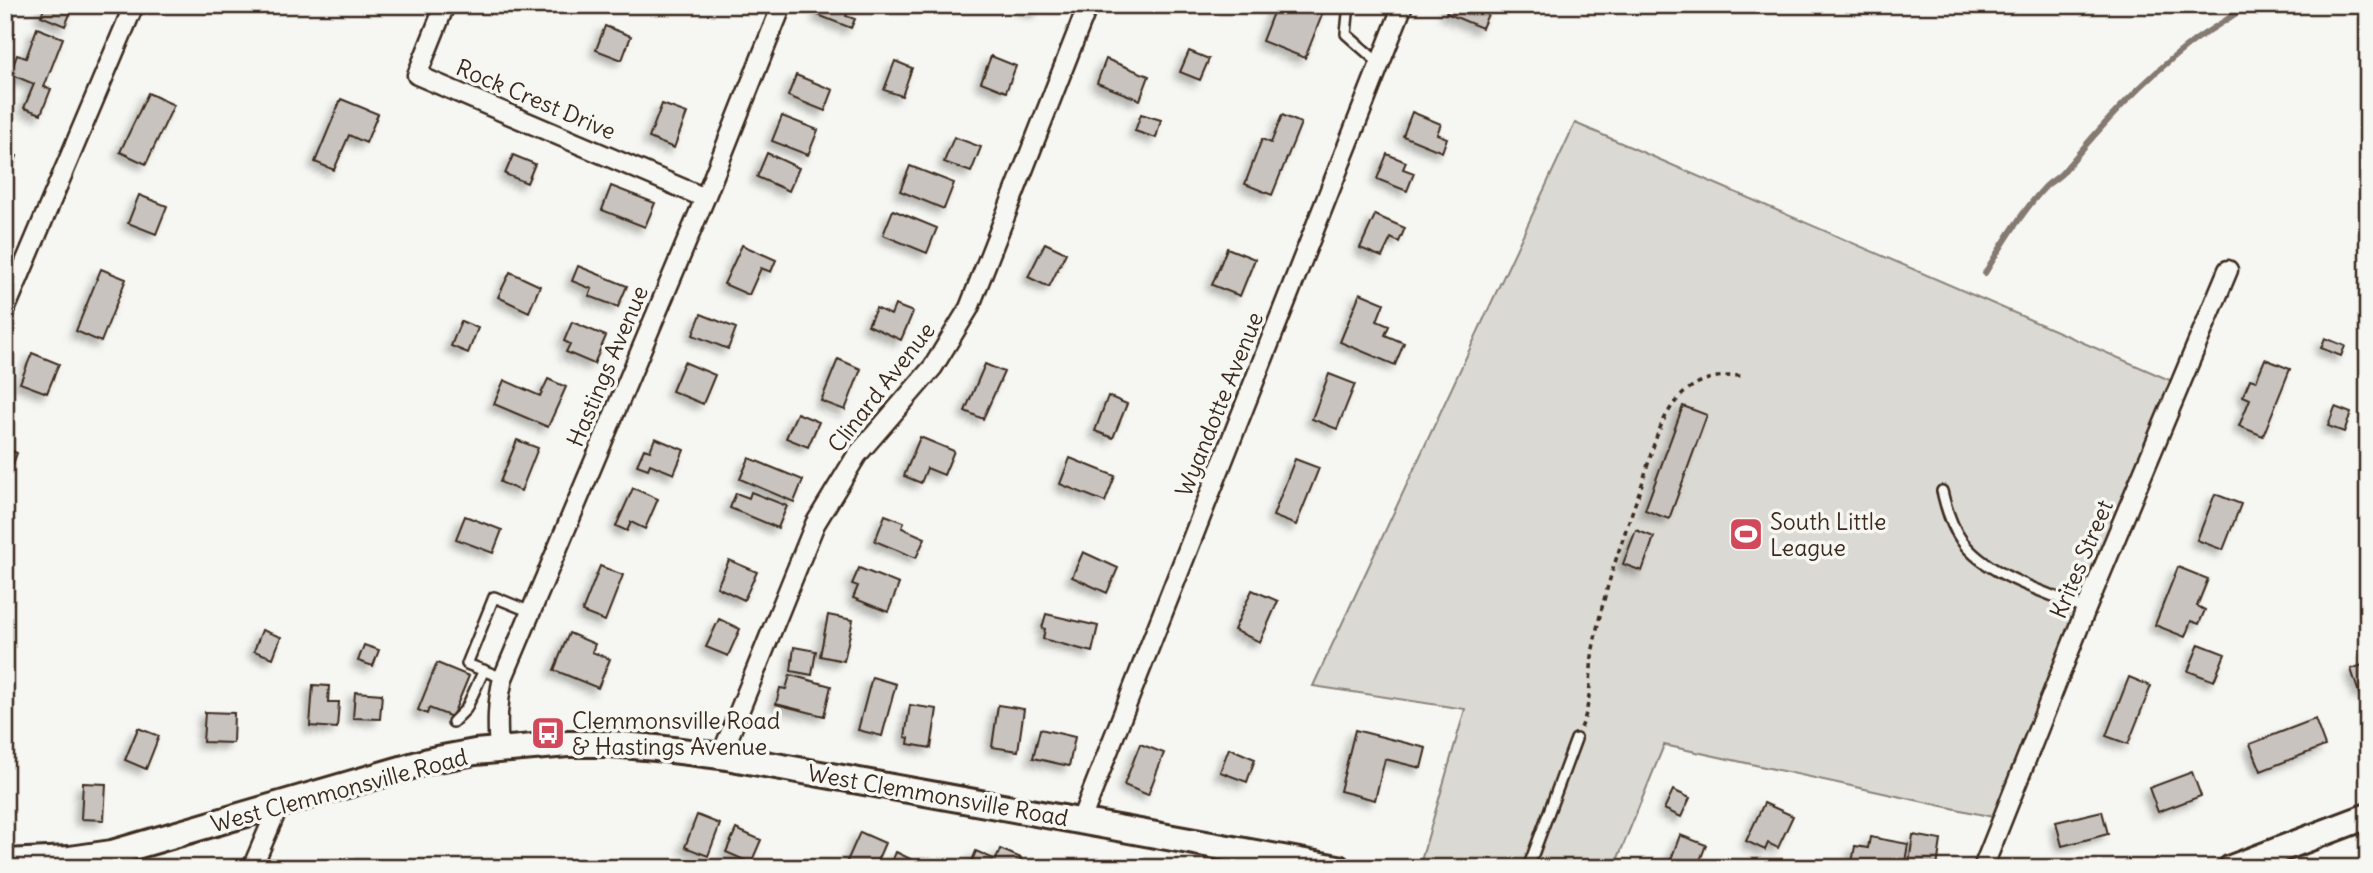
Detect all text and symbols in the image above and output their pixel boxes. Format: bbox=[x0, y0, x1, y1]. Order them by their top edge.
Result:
street label: Rock Crest Drive bbox=[452, 52, 620, 146]
street label: Hastings Avenue bbox=[560, 281, 654, 451]
street label: Wyandotte Avenue bbox=[1169, 308, 1269, 500]
street label: Clinard Avenue bbox=[821, 316, 941, 458]
street label: Krites Street bbox=[2043, 495, 2119, 623]
place label: South Little League bbox=[1770, 507, 1886, 562]
sports icon: South Little League bbox=[1727, 515, 1765, 553]
place label: Clemmonsville Road & Hastings Avenue bbox=[572, 706, 780, 761]
bus stop icon: Clemmonsville Road & Hastings Avenue bbox=[529, 714, 567, 752]
street label: West Clemmonsville Road bbox=[208, 742, 470, 838]
street label: West Clemmonsville Road bbox=[805, 758, 1071, 832]

